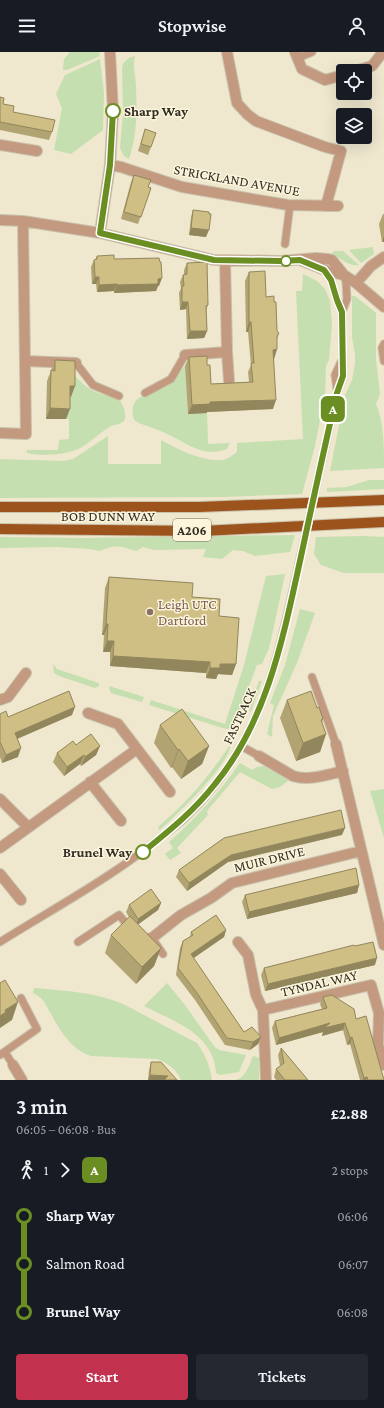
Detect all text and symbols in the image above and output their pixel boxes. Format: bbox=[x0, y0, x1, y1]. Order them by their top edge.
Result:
icon: menu bbox=[16, 15, 38, 37]
icon: person bbox=[346, 15, 368, 37]
text: Stopwise bbox=[158, 16, 226, 36]
map controls bbox=[336, 64, 372, 144]
button: locate bbox=[336, 64, 372, 100]
marker: Sharp Way bbox=[105, 103, 121, 119]
place label: Sharp Way bbox=[124, 103, 188, 119]
button: layers bbox=[336, 108, 372, 144]
street label: STRICKLAND AVENUE bbox=[173, 161, 302, 199]
unlabelled marker bbox=[280, 255, 292, 267]
line badge: A bbox=[320, 396, 346, 422]
text: A bbox=[329, 401, 337, 417]
street label: BOB DUNN WAY bbox=[61, 508, 156, 524]
road number: A206 bbox=[173, 519, 211, 541]
place label: Leigh UTC Dartford bbox=[158, 596, 217, 628]
marker: Leigh UTC Dartford bbox=[145, 607, 155, 617]
street label: FASTRACK bbox=[219, 685, 259, 747]
street label: MUIR DRIVE bbox=[232, 842, 306, 875]
place label: Brunel Way bbox=[63, 844, 132, 860]
marker: Brunel Way bbox=[135, 844, 151, 860]
street label: TYNDAL WAY bbox=[279, 966, 359, 1000]
text: 3 min bbox=[16, 1094, 68, 1119]
text: £2.88 bbox=[331, 1106, 368, 1122]
text: 06:05 – 06:08 · Bus bbox=[16, 1122, 116, 1137]
icon: walk bbox=[16, 1159, 38, 1181]
icon: forward bbox=[54, 1159, 76, 1181]
text: A bbox=[90, 1162, 99, 1178]
text: 1 bbox=[44, 1163, 48, 1178]
text: 2 stops bbox=[332, 1163, 368, 1178]
text: Sharp Way bbox=[46, 1208, 115, 1224]
text: 06:06 bbox=[337, 1209, 368, 1224]
text: Salmon Road bbox=[46, 1256, 125, 1272]
text: 06:07 bbox=[338, 1257, 368, 1272]
text: Brunel Way bbox=[46, 1304, 120, 1320]
text: 06:08 bbox=[337, 1305, 368, 1320]
button: Start bbox=[16, 1354, 188, 1400]
button: Tickets bbox=[196, 1354, 368, 1400]

